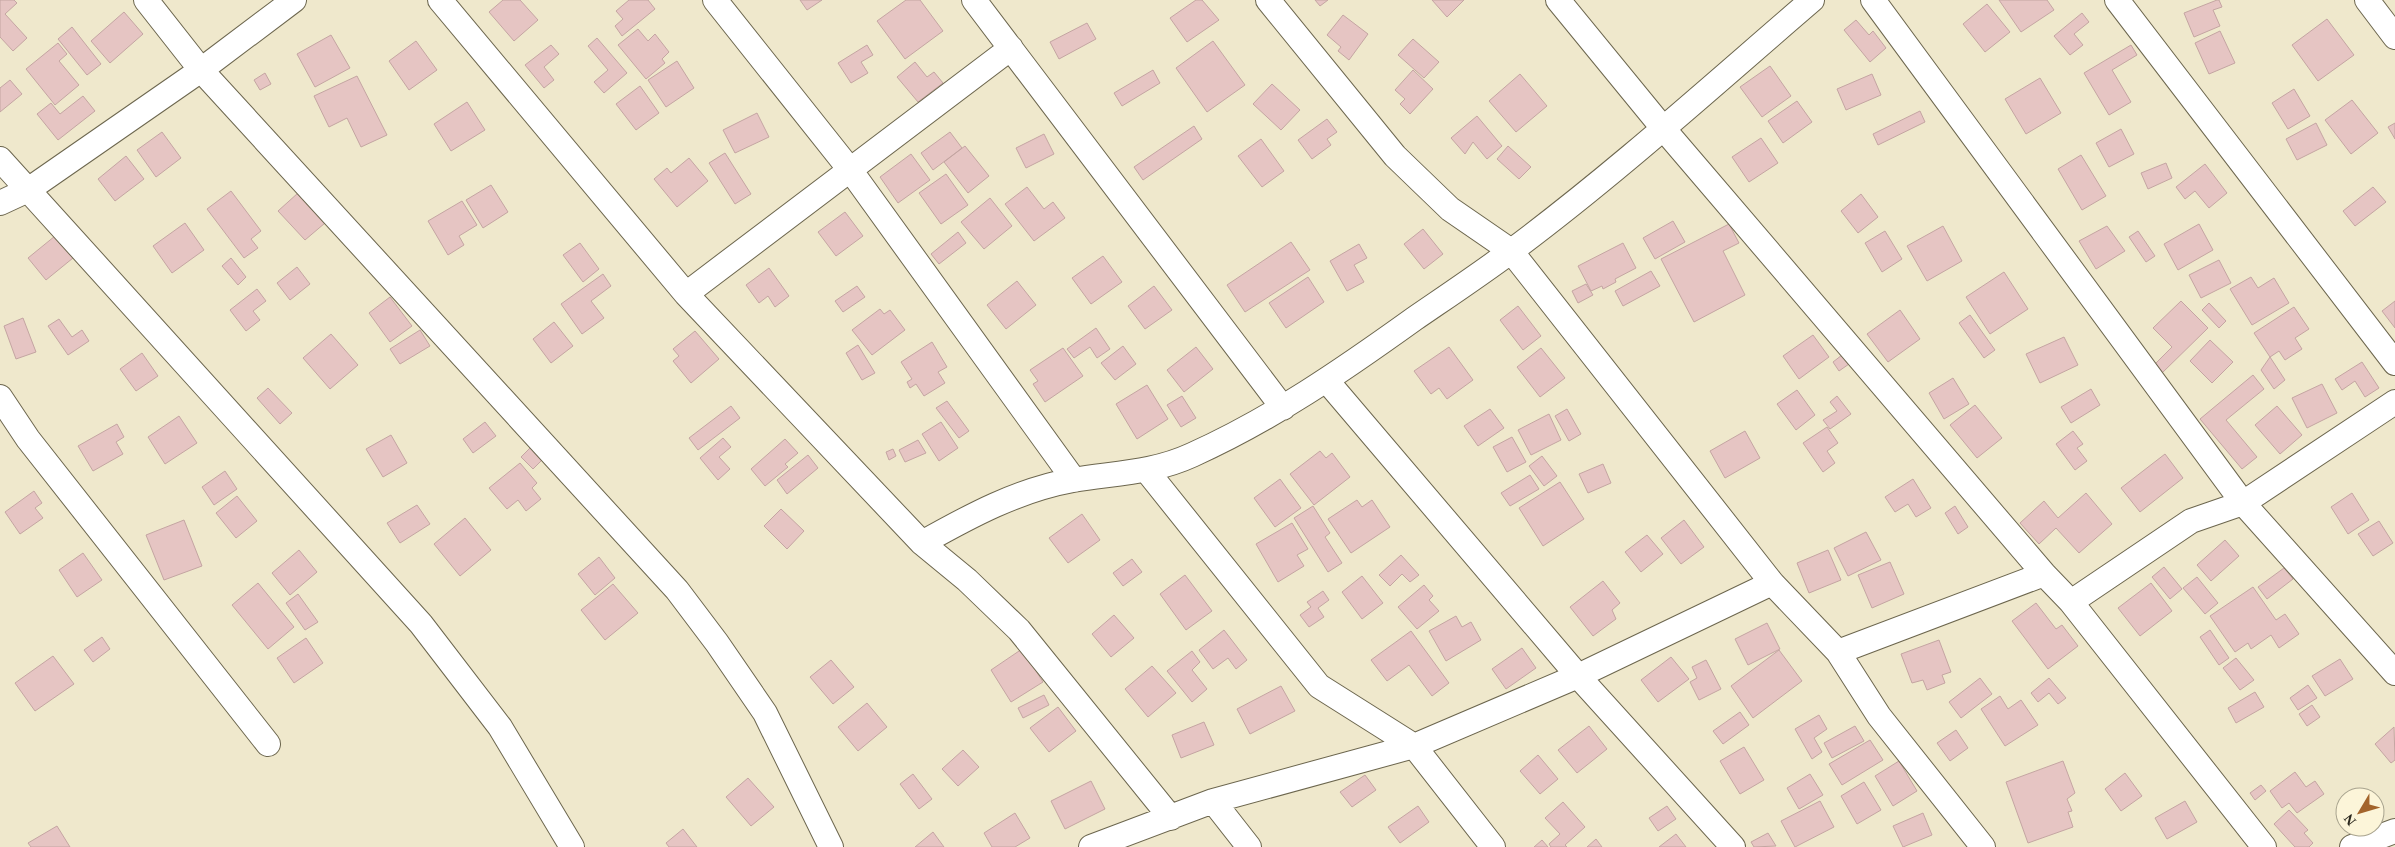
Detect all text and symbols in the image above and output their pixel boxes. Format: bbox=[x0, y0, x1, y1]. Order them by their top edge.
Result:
north arrow bbox=[2335, 787, 2385, 837]
text: N bbox=[2341, 811, 2359, 828]

